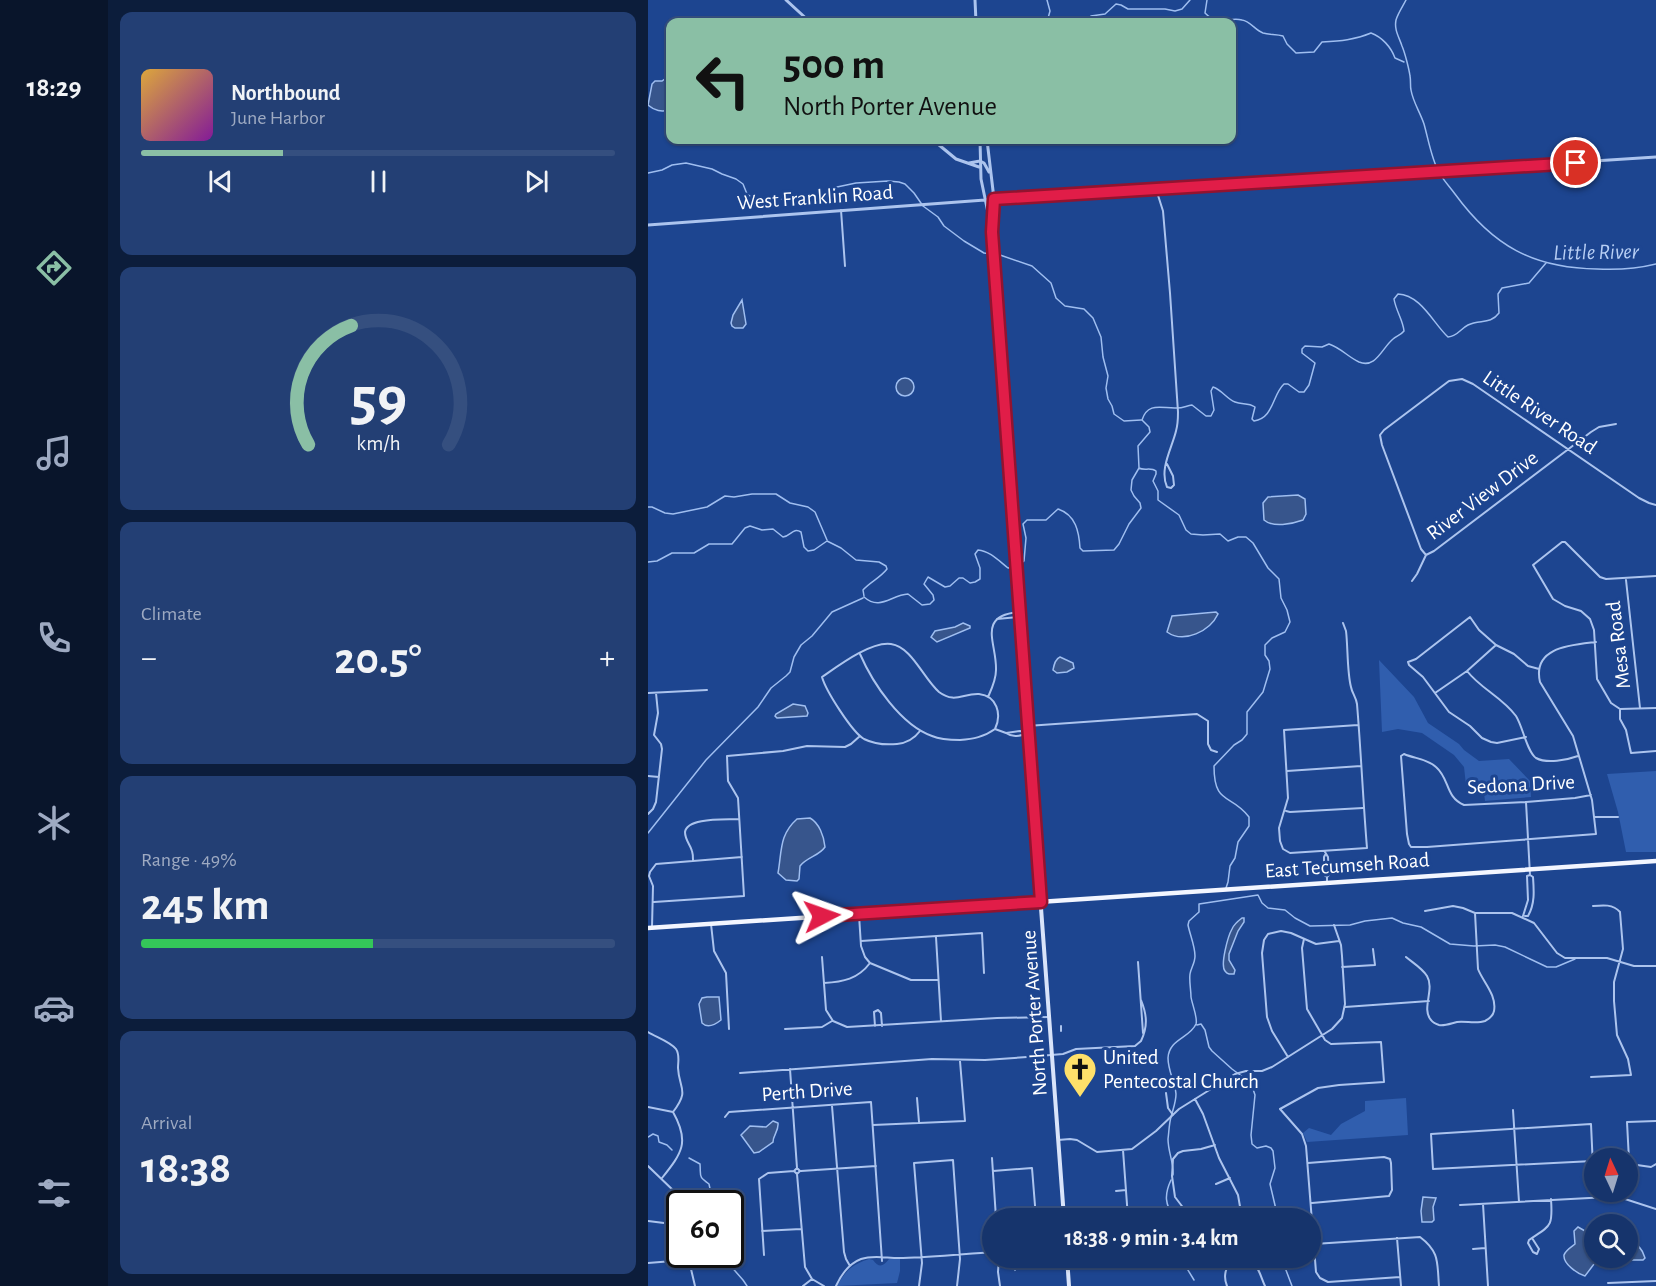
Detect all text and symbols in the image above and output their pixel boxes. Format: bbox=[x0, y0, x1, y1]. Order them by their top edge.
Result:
icon: left bbox=[684, 42, 762, 120]
text: 500 m bbox=[783, 44, 885, 86]
text: 18:29 bbox=[27, 74, 81, 101]
text: Northbound bbox=[231, 82, 340, 104]
text: North Porter Avenue bbox=[783, 93, 997, 120]
text: June Harbor bbox=[231, 108, 325, 128]
pin bbox=[1550, 137, 1601, 188]
icon: arrive bbox=[1559, 146, 1592, 179]
icon: previous bbox=[204, 165, 237, 198]
icon: pause bbox=[362, 165, 395, 198]
icon: next bbox=[520, 165, 553, 198]
street label: West Franklin Road bbox=[736, 182, 894, 213]
water label: Little River bbox=[1553, 240, 1640, 264]
icon: directions bbox=[33, 247, 75, 289]
street label: Little River Road bbox=[1479, 367, 1601, 458]
text: 59 bbox=[349, 369, 407, 431]
icon: music bbox=[33, 432, 75, 474]
text: km/h bbox=[356, 434, 400, 455]
street label: River View Drive bbox=[1423, 447, 1542, 544]
street label: Mesa Road bbox=[1603, 600, 1634, 690]
text: Climate bbox=[141, 604, 202, 624]
icon: phone bbox=[33, 617, 75, 659]
text: 20.5° bbox=[334, 637, 422, 682]
text: − bbox=[141, 642, 157, 675]
text: + bbox=[599, 642, 615, 675]
street label: Sedona Drive bbox=[1467, 771, 1575, 798]
icon: climate bbox=[33, 802, 75, 844]
street label: East Tecumseh Road bbox=[1264, 849, 1430, 882]
text: Range · 49% bbox=[141, 850, 237, 870]
text: 245 km bbox=[141, 883, 270, 928]
position arrow bbox=[790, 884, 854, 948]
street label: North Porter Avenue bbox=[1018, 929, 1051, 1097]
icon: car bbox=[33, 987, 75, 1029]
place label: United Pentecostal Church bbox=[1103, 1047, 1259, 1092]
church icon: United Pentecostal Church bbox=[1062, 1051, 1098, 1098]
street label: Perth Drive bbox=[761, 1078, 853, 1105]
text: Arrival bbox=[141, 1113, 192, 1133]
text: 18:38 bbox=[141, 1146, 231, 1191]
north arrow bbox=[1584, 1148, 1638, 1202]
map controls bbox=[1584, 1148, 1638, 1268]
icon: filters bbox=[33, 1172, 75, 1214]
speed limit sign: 60 bbox=[666, 1190, 744, 1268]
button: search bbox=[1584, 1214, 1638, 1268]
text: 18:38 · 9 min · 3.4 km bbox=[1064, 1227, 1239, 1249]

